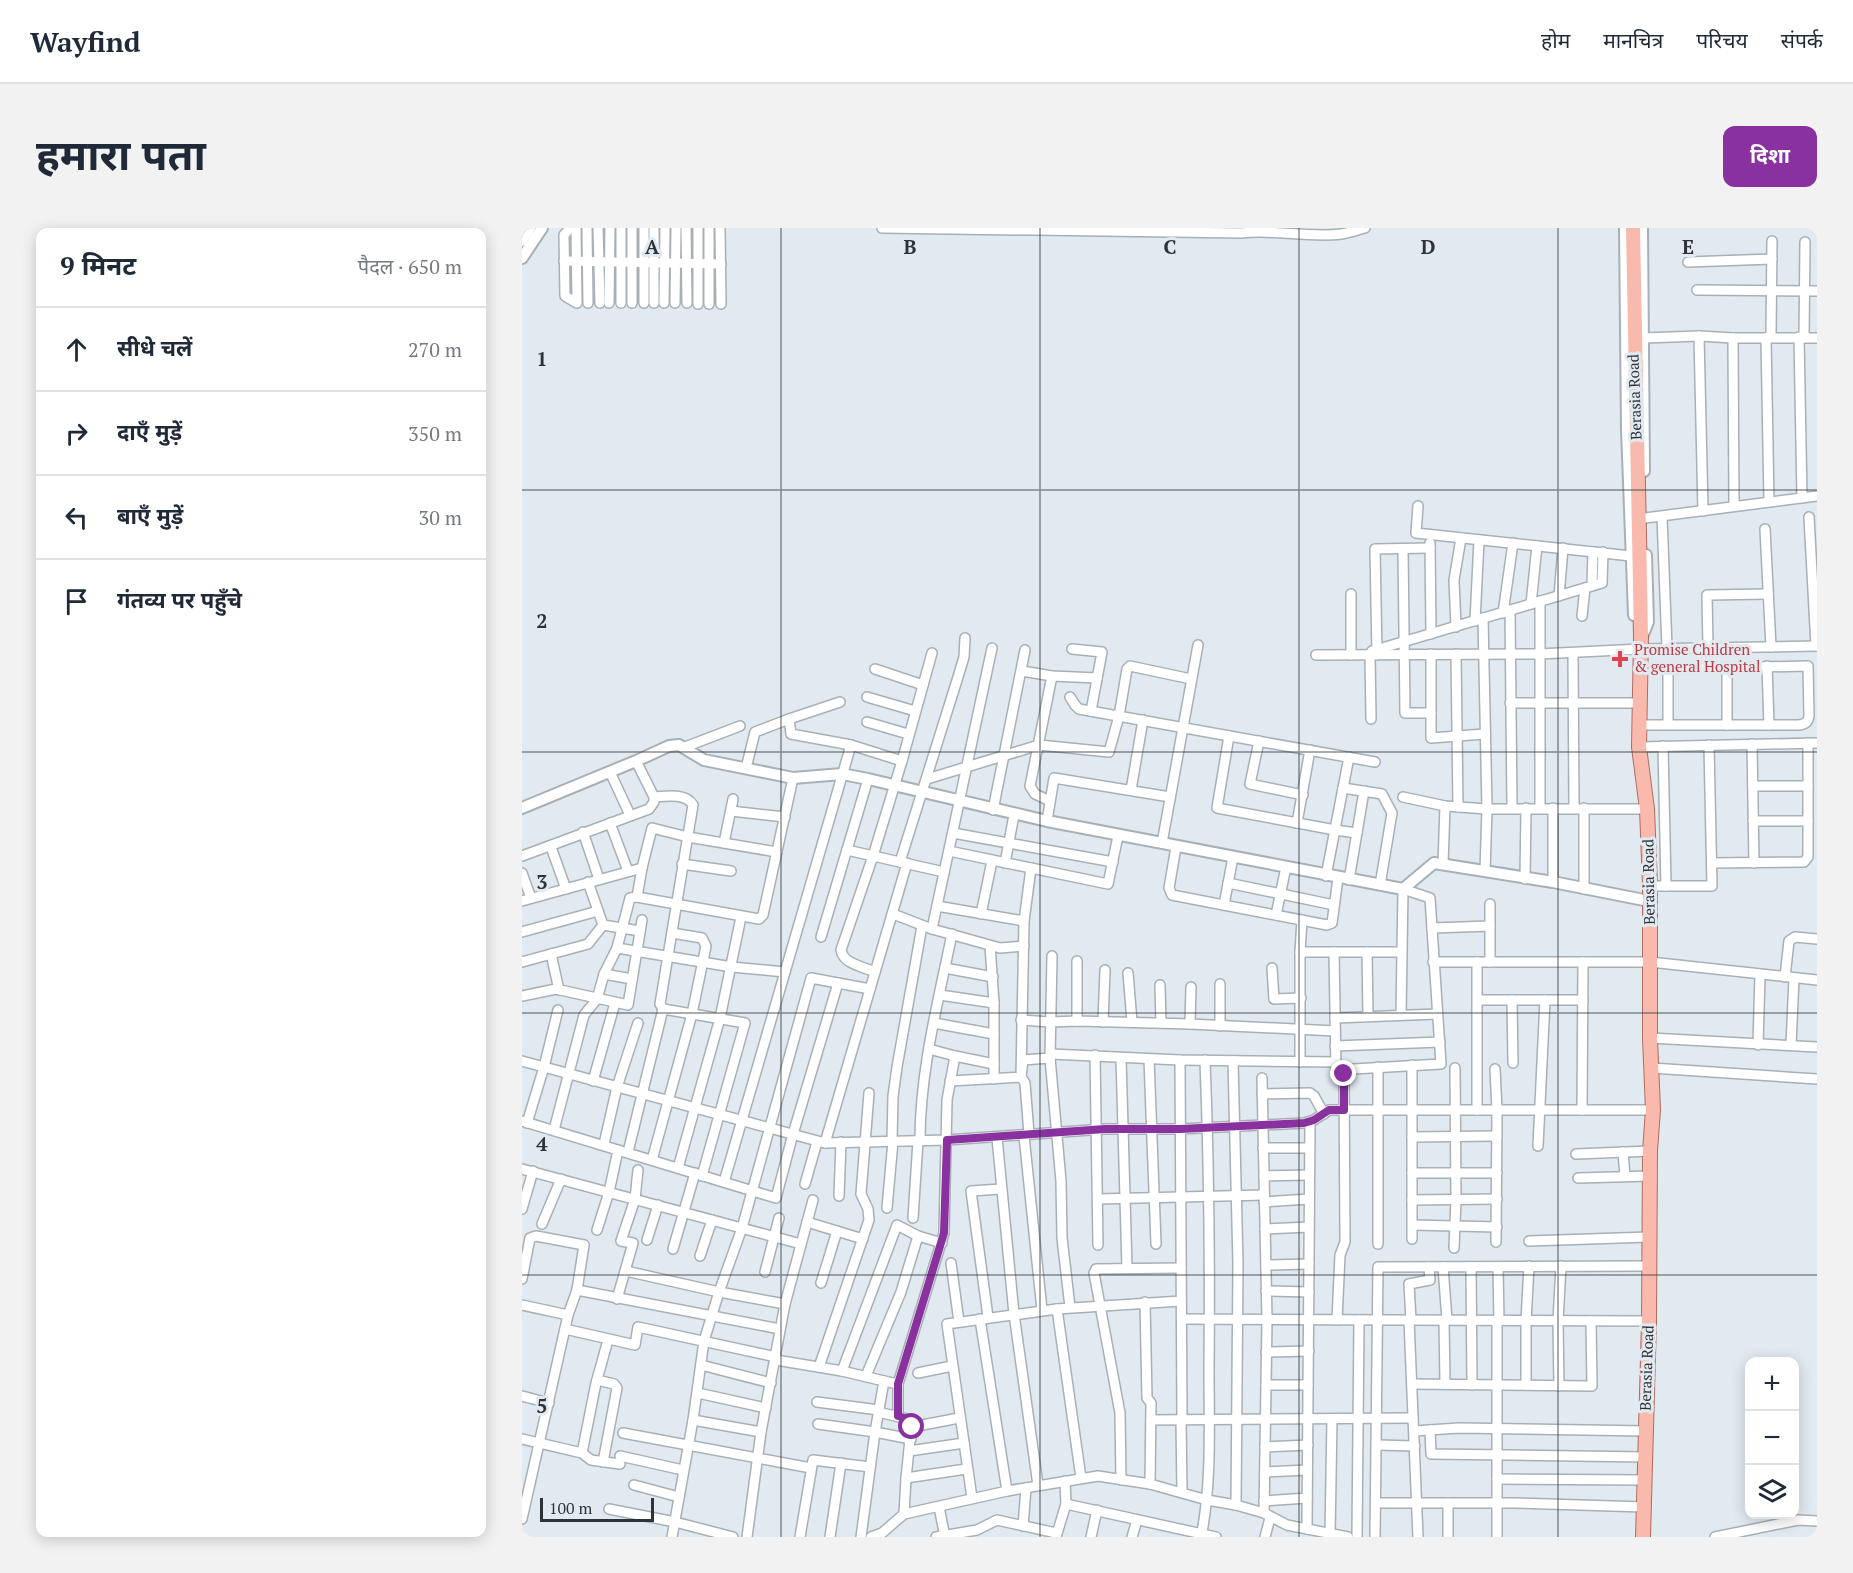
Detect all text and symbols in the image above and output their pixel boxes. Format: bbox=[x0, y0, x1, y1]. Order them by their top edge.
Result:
text: Wayfind bbox=[30, 23, 141, 60]
text: होम bbox=[1541, 26, 1570, 54]
text: मानचित्र bbox=[1603, 26, 1663, 54]
text: परिचय bbox=[1696, 26, 1748, 54]
text: संपर्क bbox=[1781, 26, 1823, 54]
text: हमारा पता bbox=[36, 126, 206, 182]
button: दिशा bbox=[1723, 126, 1817, 187]
text: A bbox=[645, 233, 660, 260]
text: B bbox=[904, 233, 917, 260]
text: C bbox=[1163, 233, 1177, 260]
text: D bbox=[1421, 233, 1435, 260]
text: E bbox=[1682, 233, 1694, 260]
text: 9 मिनट bbox=[60, 248, 136, 282]
text: पैदल · 650 m bbox=[358, 253, 462, 280]
icon: ahead bbox=[60, 333, 93, 366]
text: सीधे चलें bbox=[117, 333, 192, 362]
text: 270 m bbox=[408, 336, 462, 363]
text: 1 bbox=[536, 345, 548, 372]
street label: Berasia Road bbox=[1623, 354, 1645, 440]
icon: right bbox=[60, 417, 93, 450]
text: दाएँ मुड़ें bbox=[117, 417, 182, 446]
text: 350 m bbox=[408, 420, 462, 447]
icon: left bbox=[60, 501, 93, 534]
text: बाएँ मुड़ें bbox=[117, 501, 183, 530]
text: 30 m bbox=[419, 504, 462, 531]
icon: arrive bbox=[60, 585, 93, 618]
text: गंतव्य पर पहुँचे bbox=[117, 585, 242, 614]
text: 2 bbox=[536, 607, 548, 634]
place label: Promise Children & general Hospital bbox=[1634, 639, 1760, 676]
marker: Promise Children & general Hospital bbox=[1611, 650, 1629, 668]
street label: Berasia Road bbox=[1637, 839, 1659, 925]
text: 3 bbox=[536, 868, 548, 895]
route end bbox=[1330, 1060, 1356, 1086]
text: 4 bbox=[536, 1130, 548, 1157]
street label: Berasia Road bbox=[1635, 1325, 1657, 1411]
map controls bbox=[1745, 1357, 1799, 1519]
button: + bbox=[1745, 1357, 1799, 1411]
text: 5 bbox=[536, 1392, 548, 1419]
button: − bbox=[1745, 1411, 1799, 1465]
route start bbox=[898, 1413, 924, 1439]
button: layers bbox=[1745, 1465, 1799, 1519]
scale bar bbox=[540, 1495, 654, 1522]
text: 100 m bbox=[549, 1497, 592, 1519]

